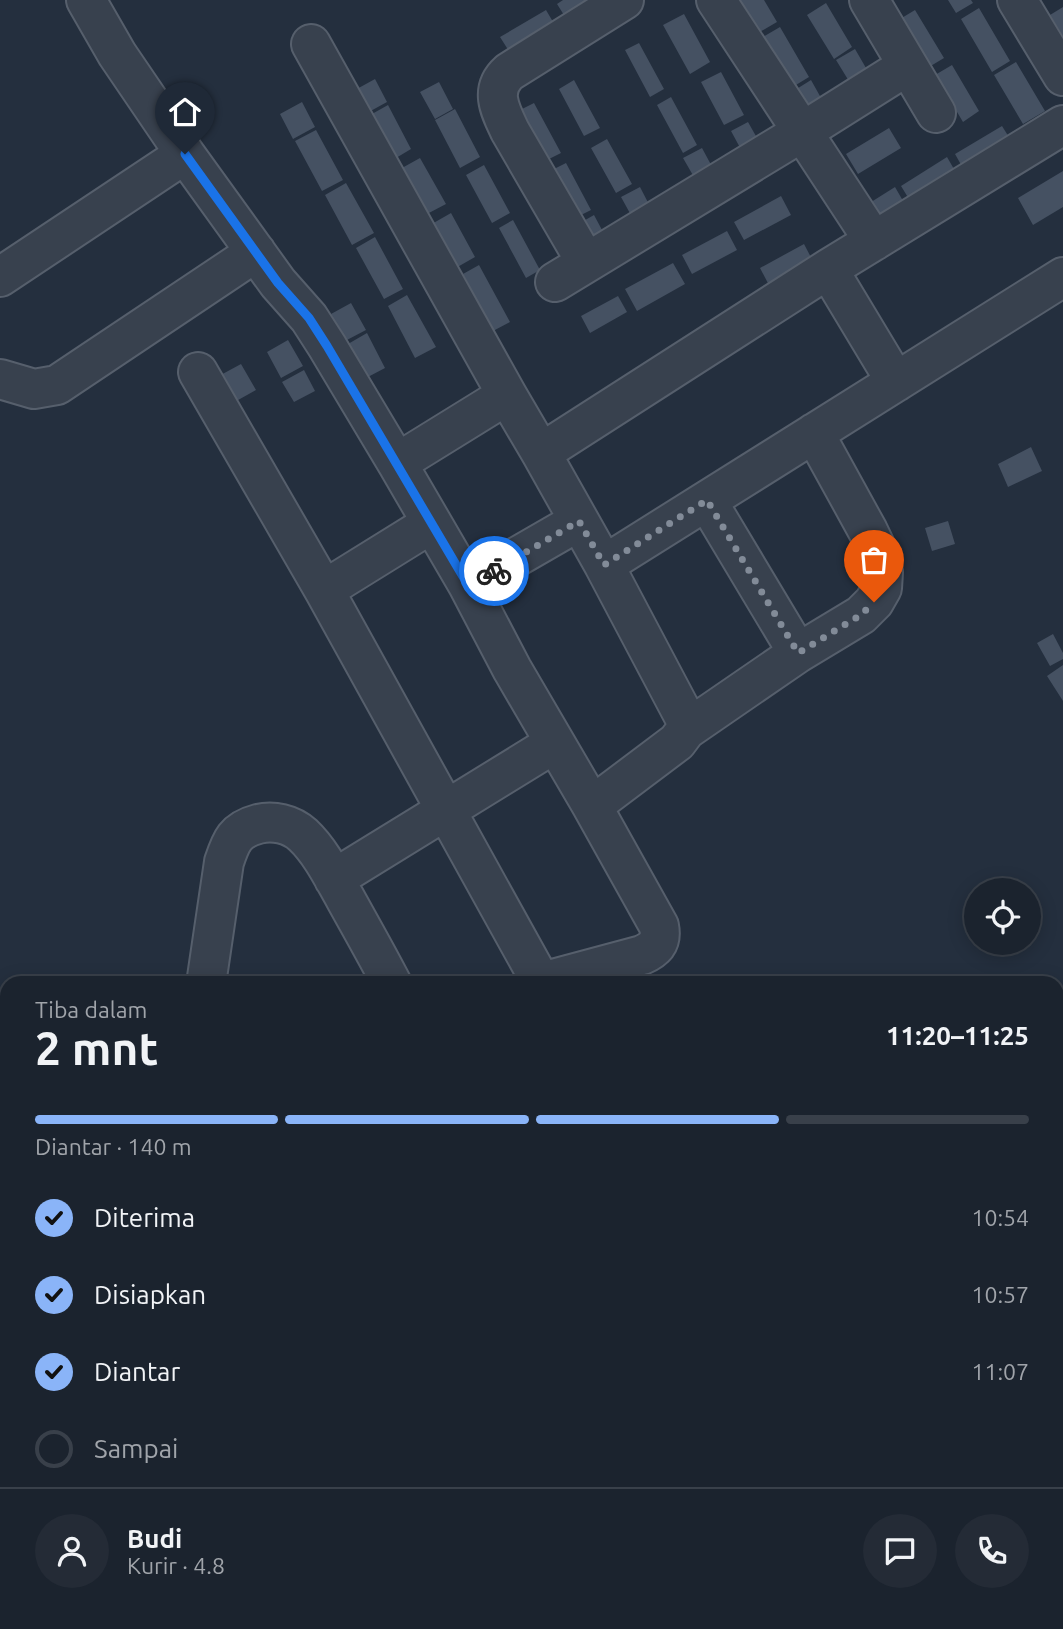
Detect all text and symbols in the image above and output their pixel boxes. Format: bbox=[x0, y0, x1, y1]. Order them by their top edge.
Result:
pin bbox=[155, 82, 215, 154]
icon: home bbox=[166, 93, 204, 131]
pin bbox=[844, 530, 904, 602]
courier bbox=[459, 536, 529, 606]
icon: bag bbox=[855, 541, 893, 579]
icon: bike bbox=[475, 552, 513, 590]
map controls bbox=[964, 878, 1041, 955]
button: locate bbox=[964, 878, 1041, 955]
text: Tiba dalam bbox=[35, 997, 147, 1022]
text: 11:20–11:25 bbox=[886, 1021, 1029, 1050]
text: 2 mnt bbox=[35, 1022, 158, 1074]
text: Diantar · 140 m bbox=[35, 1134, 192, 1159]
icon: check bbox=[35, 1199, 73, 1237]
text: Diterima bbox=[94, 1203, 195, 1232]
text: 10:54 bbox=[971, 1205, 1029, 1230]
icon: check bbox=[35, 1276, 73, 1314]
text: Disiapkan bbox=[94, 1280, 206, 1309]
text: 10:57 bbox=[971, 1282, 1029, 1307]
icon: check bbox=[35, 1353, 73, 1391]
text: Diantar bbox=[94, 1357, 180, 1386]
text: 11:07 bbox=[971, 1359, 1029, 1384]
text: Sampai bbox=[94, 1434, 178, 1463]
button: person bbox=[35, 1514, 109, 1588]
button: chat bbox=[863, 1514, 937, 1588]
button: phone bbox=[955, 1514, 1029, 1588]
text: Budi bbox=[127, 1524, 182, 1553]
text: Kurir · 4.8 bbox=[127, 1553, 225, 1578]

